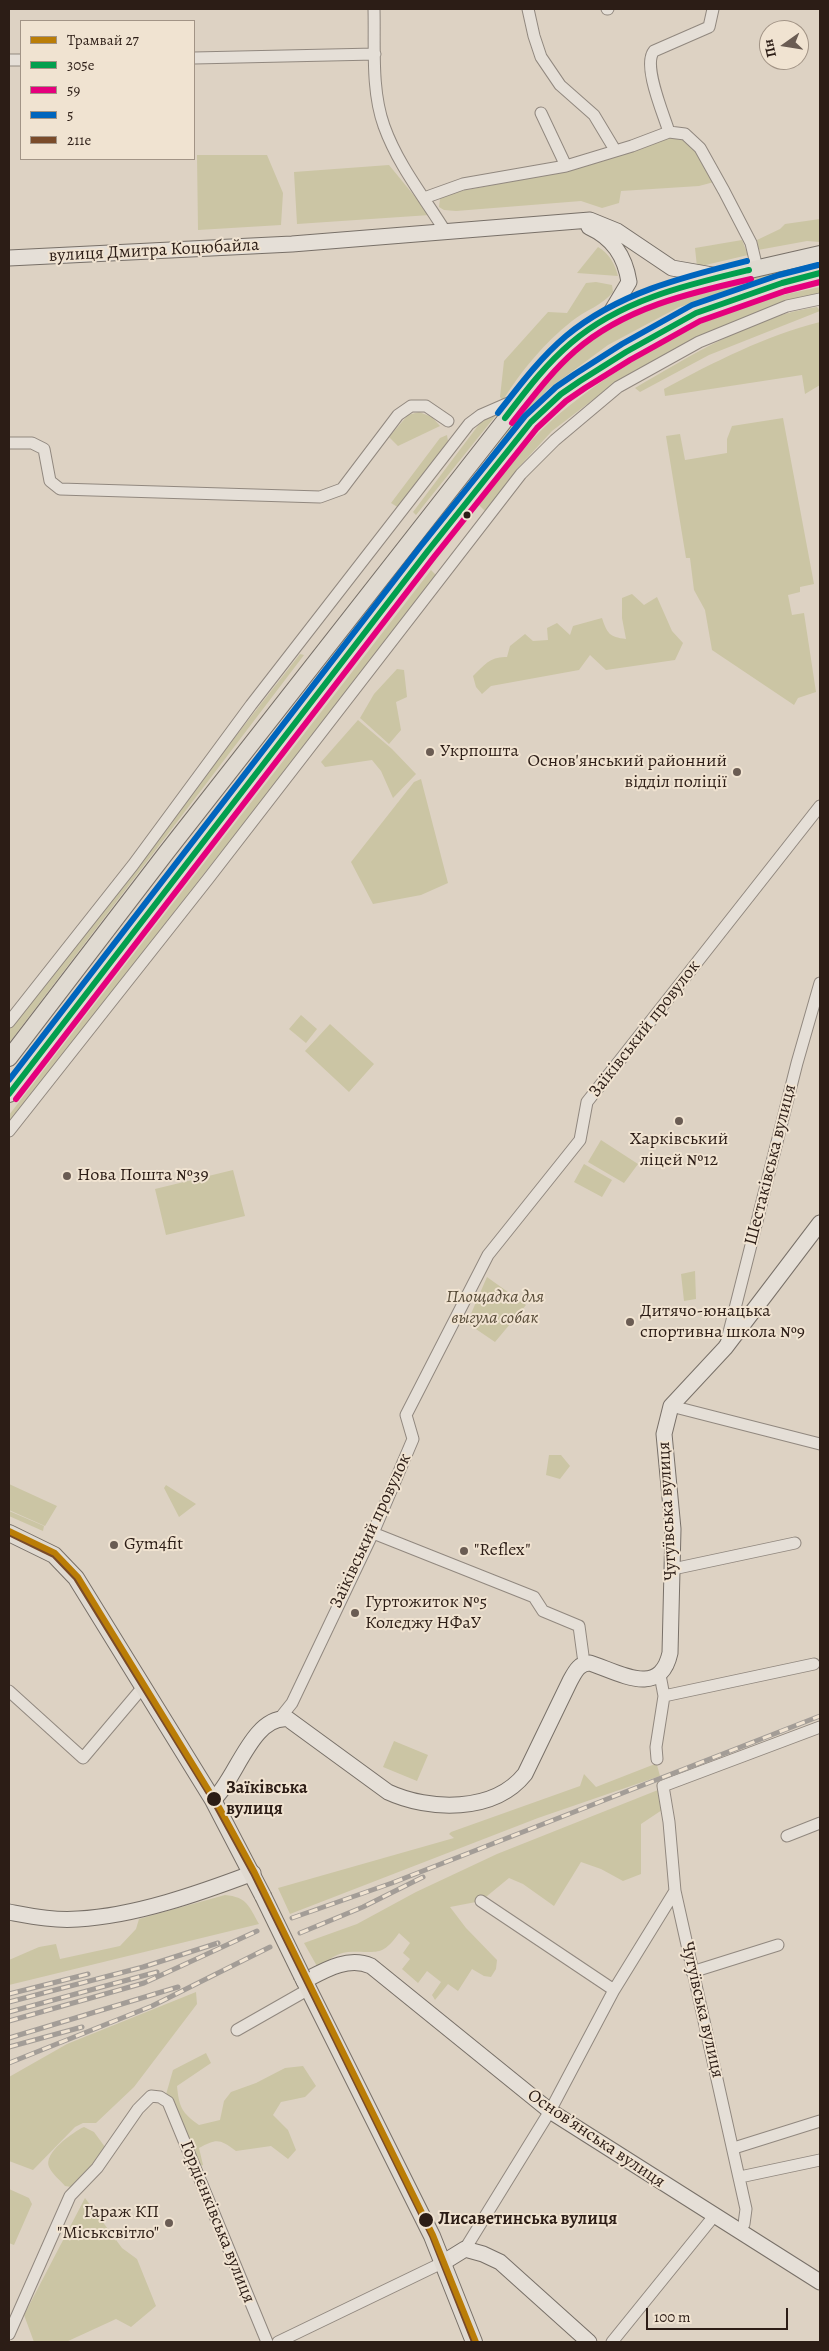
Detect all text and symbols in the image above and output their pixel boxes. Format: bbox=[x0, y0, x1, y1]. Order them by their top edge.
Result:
legend bbox=[20, 20, 195, 160]
north arrow bbox=[759, 20, 809, 70]
text: Трамвай 27 bbox=[67, 30, 139, 50]
text: Пн bbox=[759, 37, 781, 59]
text: 305e bbox=[67, 55, 94, 75]
text: 59 bbox=[67, 80, 80, 100]
text: 5 bbox=[67, 105, 73, 125]
text: 211е bbox=[67, 130, 91, 150]
street label: вулиця Дмитра Коцюбайла bbox=[48, 235, 260, 267]
unlabelled marker bbox=[462, 510, 472, 520]
place label: Укрпошта bbox=[440, 741, 519, 763]
marker: Укрпошта bbox=[424, 746, 436, 758]
place label: Основ'янський районний відділ поліції bbox=[528, 751, 727, 794]
marker: Основ'янський районний відділ поліції bbox=[731, 766, 743, 778]
street label: Заїківський провулок bbox=[585, 956, 705, 1102]
street label: Шестаківська вулиця bbox=[741, 1082, 801, 1248]
marker: Харківський ліцей №12 bbox=[673, 1115, 685, 1127]
place label: Харківський ліцей №12 bbox=[630, 1129, 728, 1172]
place label: Нова Пошта №39 bbox=[77, 1165, 209, 1187]
marker: Нова Пошта №39 bbox=[61, 1170, 73, 1182]
park label: Площадка для выгула собак bbox=[446, 1287, 544, 1330]
place label: Дитячо-юнацька спортивна школа №9 bbox=[640, 1301, 805, 1344]
marker: Дитячо-юнацька спортивна школа №9 bbox=[624, 1316, 636, 1328]
street label: Чугуївська вулиця bbox=[654, 1441, 682, 1581]
street label: Заїківський провулок bbox=[326, 1450, 416, 1612]
place label: Gym4fit bbox=[124, 1534, 183, 1556]
marker: Gym4fit bbox=[108, 1539, 120, 1551]
place label: "Reflex" bbox=[474, 1540, 531, 1562]
marker: "Reflex" bbox=[458, 1545, 470, 1557]
place label: Гуртожиток №5 Коледжу НФаУ bbox=[365, 1592, 487, 1635]
marker: Гуртожиток №5 Коледжу НФаУ bbox=[349, 1607, 361, 1619]
place label: Заїківська вулиця bbox=[226, 1778, 307, 1820]
marker: Заїківська вулиця bbox=[205, 1790, 223, 1808]
street label: Чугуївська вулиця bbox=[676, 1940, 728, 2080]
street label: Основ’янська вулиця bbox=[523, 2085, 669, 2193]
street label: Гордієнківська вулиця bbox=[175, 2138, 259, 2306]
place label: Гараж КП "Міськсвітло" bbox=[57, 2202, 159, 2244]
place label: Лисаветинська вулиця bbox=[438, 2209, 617, 2231]
marker: Лисаветинська вулиця bbox=[417, 2211, 435, 2229]
marker: Гараж КП "Міськсвітло" bbox=[163, 2217, 175, 2229]
scale bar bbox=[649, 2298, 792, 2330]
text: 100 m bbox=[654, 2307, 691, 2327]

